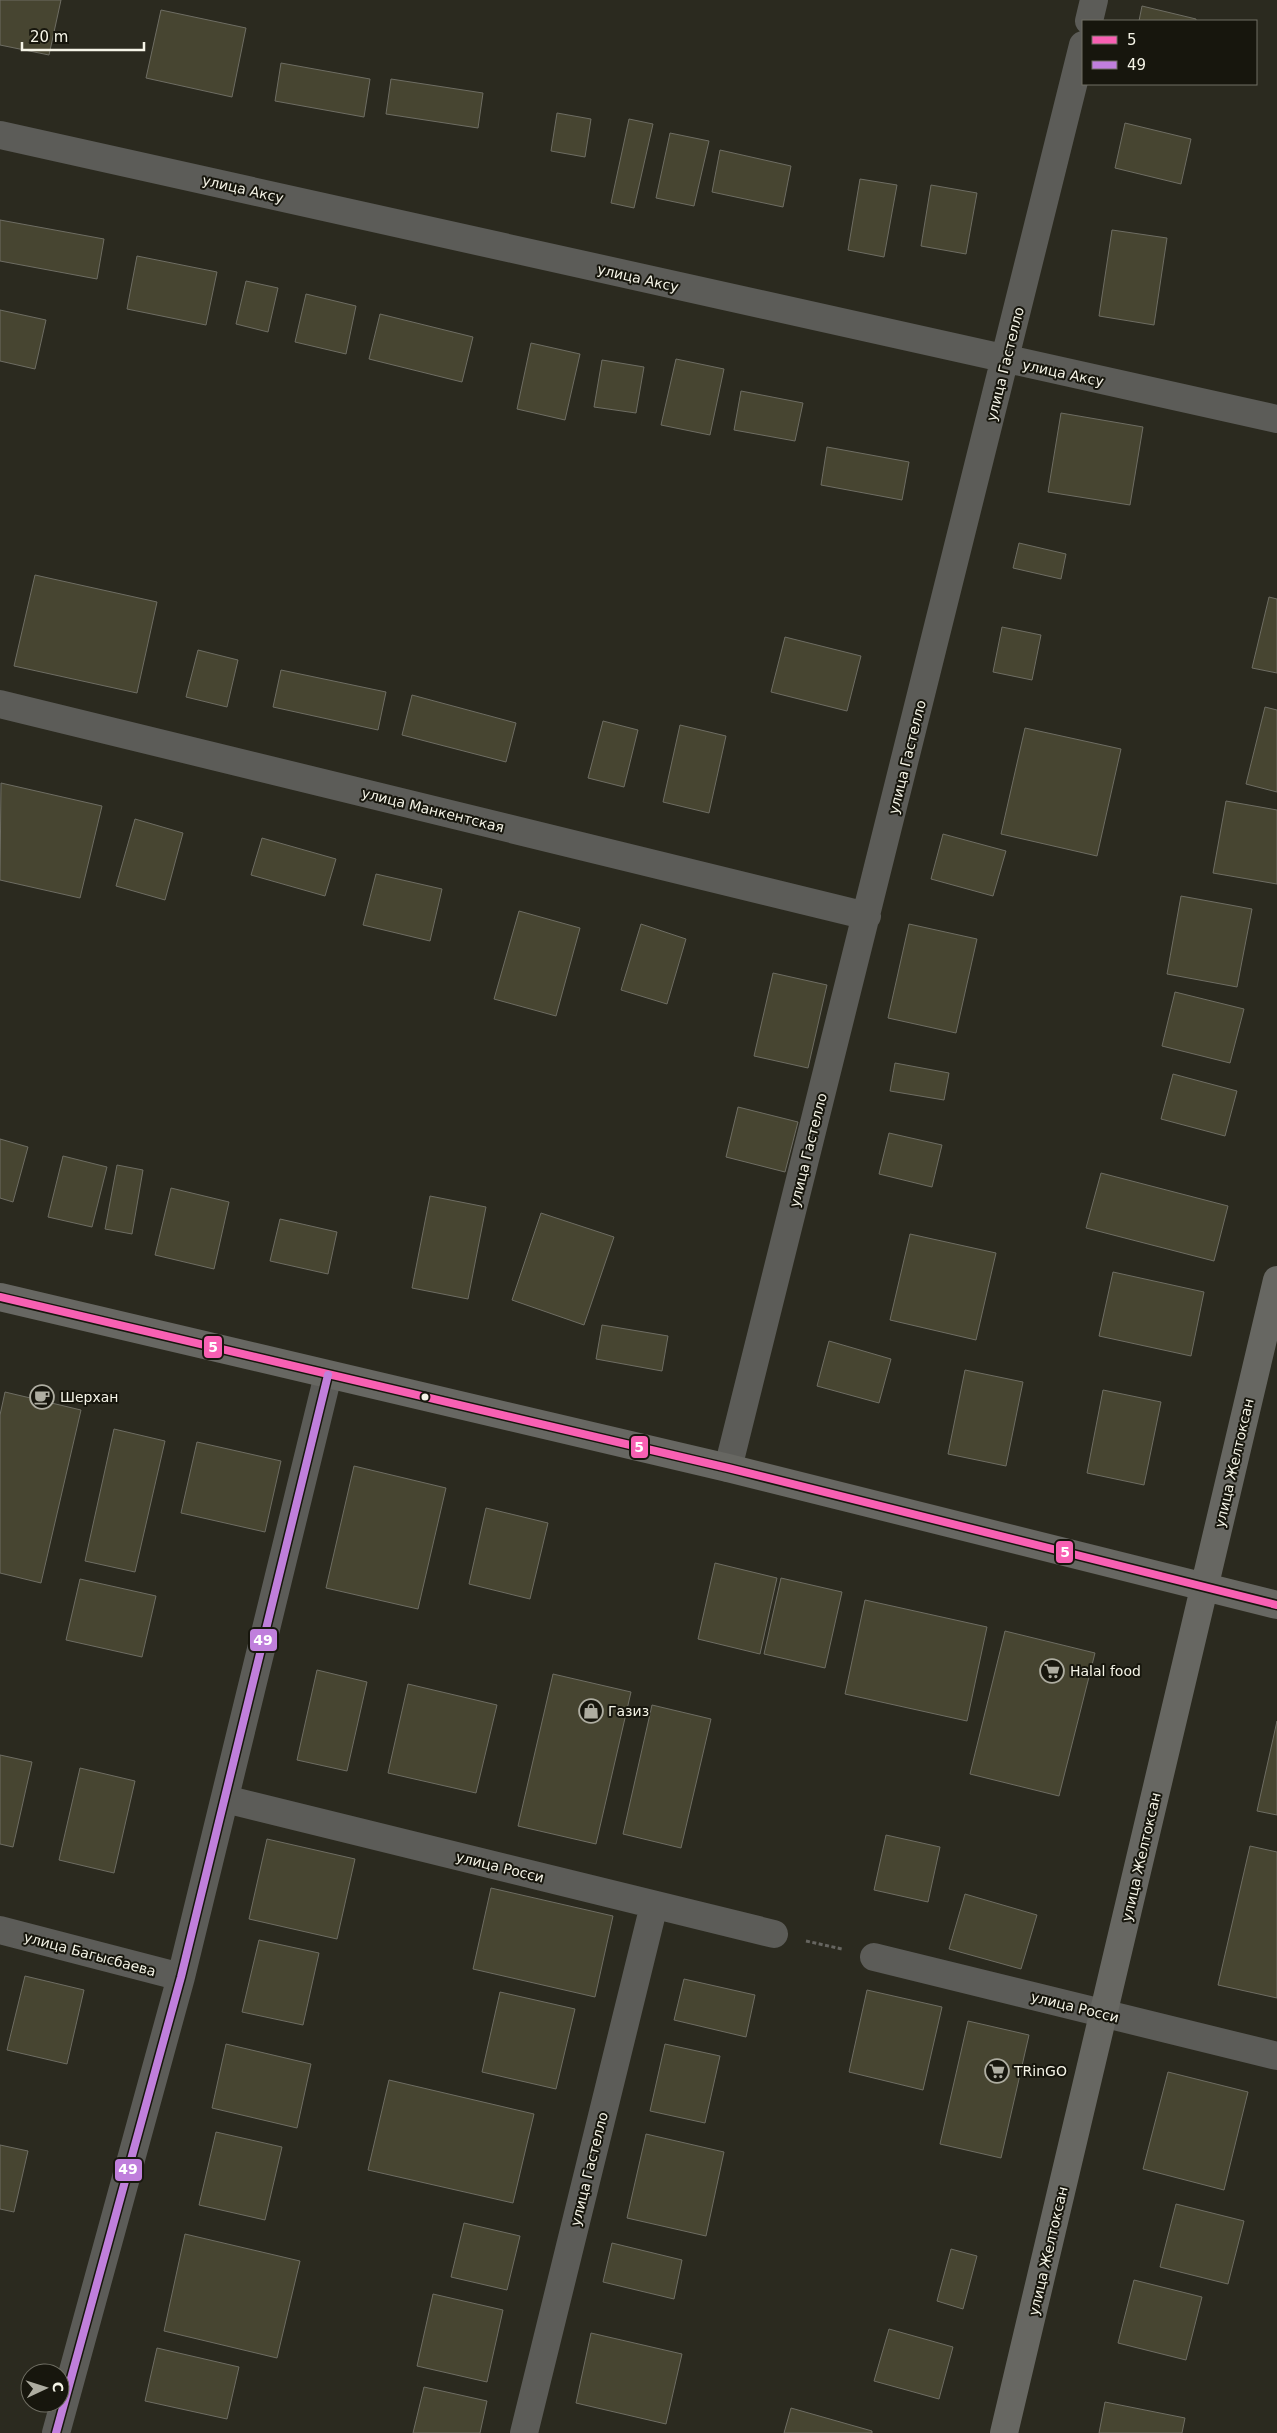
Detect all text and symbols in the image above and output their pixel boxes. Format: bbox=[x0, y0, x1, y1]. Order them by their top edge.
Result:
scale bar bbox=[22, 20, 145, 52]
legend bbox=[1082, 20, 1257, 85]
text: 20 m bbox=[30, 28, 68, 46]
text: 5 bbox=[1127, 31, 1137, 49]
text: 49 bbox=[1127, 56, 1146, 74]
street label: улица Аксу bbox=[201, 172, 285, 206]
street label: улица Аксу bbox=[596, 261, 680, 295]
street label: улица Гастелло bbox=[983, 305, 1027, 423]
street label: улица Аксу bbox=[1021, 357, 1105, 389]
street label: улица Гастелло bbox=[885, 698, 929, 816]
street label: улица Манкентская bbox=[360, 785, 506, 835]
street label: улица Гастелло bbox=[786, 1091, 830, 1209]
line badge: 5 bbox=[203, 1335, 223, 1359]
text: 5 bbox=[208, 1339, 218, 1355]
cafe icon: Шерхан bbox=[29, 1384, 55, 1410]
place label: Шерхан bbox=[60, 1389, 119, 1405]
unlabelled marker bbox=[420, 1392, 430, 1402]
street label: улица Желтоксан bbox=[1211, 1397, 1257, 1529]
line badge: 5 bbox=[630, 1435, 649, 1459]
text: 5 bbox=[634, 1439, 644, 1455]
line badge: 5 bbox=[1055, 1540, 1074, 1564]
text: 5 bbox=[1060, 1544, 1070, 1560]
line badge: 49 bbox=[249, 1628, 278, 1652]
text: 49 bbox=[253, 1632, 273, 1648]
supermarket icon: Halal food bbox=[1039, 1658, 1065, 1684]
place label: Halal food bbox=[1070, 1663, 1141, 1679]
shop icon: Газиз bbox=[578, 1698, 604, 1724]
place label: Газиз bbox=[608, 1703, 649, 1719]
street label: улица Желтоксан bbox=[1118, 1791, 1164, 1923]
street label: улица Росси bbox=[454, 1848, 546, 1886]
street label: улица Багысбаева bbox=[22, 1929, 158, 1979]
street label: улица Росси bbox=[1029, 1988, 1121, 2026]
supermarket icon: TRinGO bbox=[984, 2058, 1010, 2084]
place label: TRinGO bbox=[1013, 2063, 1067, 2079]
street label: улица Гастелло bbox=[567, 2110, 611, 2228]
line badge: 49 bbox=[114, 2158, 143, 2182]
text: 49 bbox=[118, 2161, 138, 2177]
street label: улица Желтоксан bbox=[1025, 2185, 1071, 2317]
north arrow bbox=[20, 2363, 70, 2413]
text: С bbox=[50, 2381, 66, 2393]

